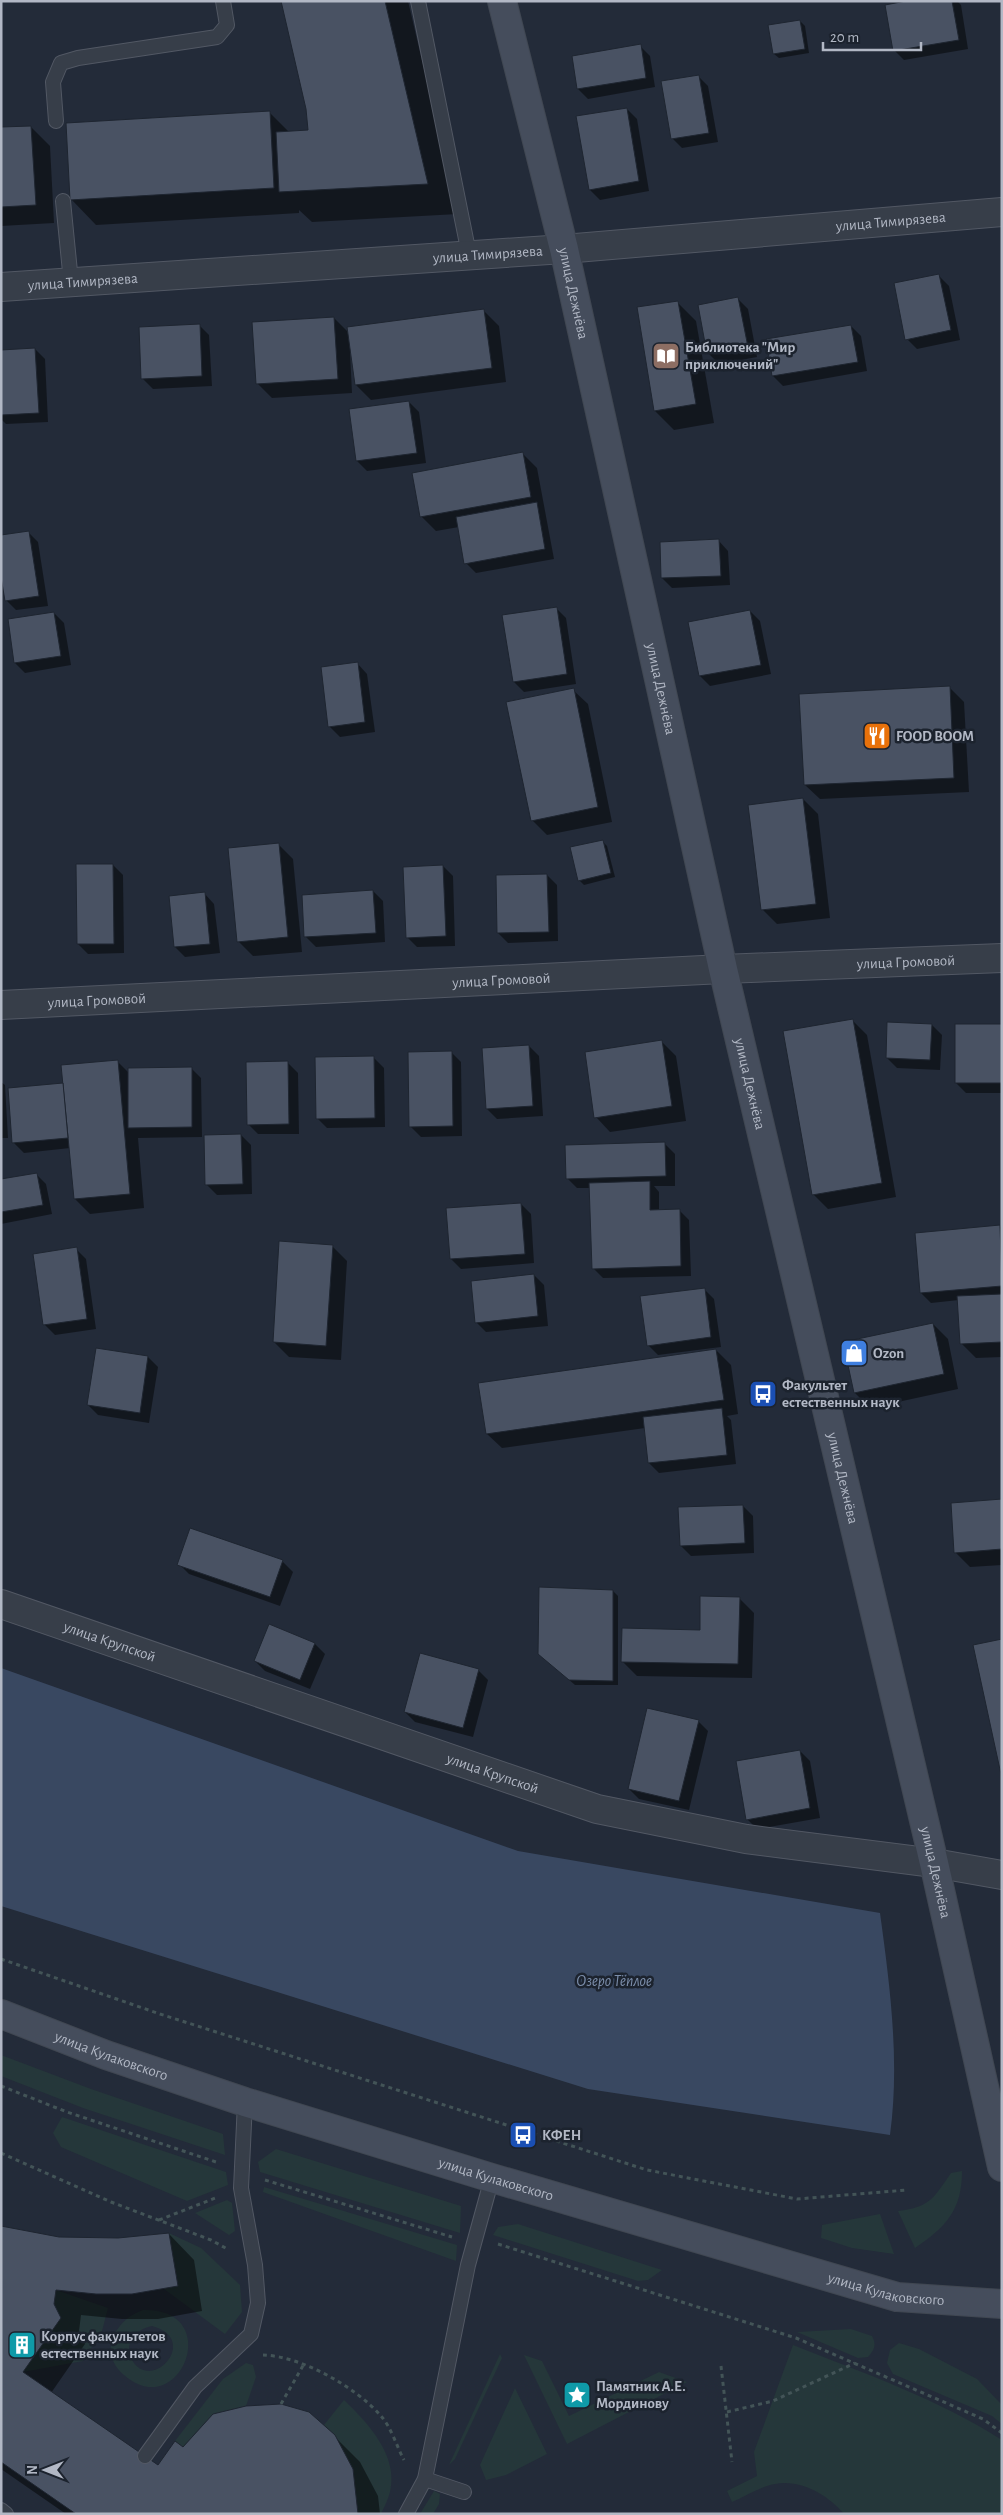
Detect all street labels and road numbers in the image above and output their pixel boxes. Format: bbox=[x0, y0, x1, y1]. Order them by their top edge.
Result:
street label: улица Тимирязева bbox=[834, 210, 947, 234]
street label: улица Тимирязева bbox=[431, 243, 544, 266]
street label: улица Дежнёва bbox=[556, 245, 591, 341]
street label: улица Тимирязева bbox=[26, 271, 138, 293]
street label: улица Дежнёва bbox=[643, 641, 678, 736]
street label: улица Громовой bbox=[856, 953, 955, 972]
street label: улица Громовой bbox=[451, 971, 551, 991]
street label: улица Громовой bbox=[47, 991, 146, 1011]
street label: улица Дежнёва bbox=[731, 1036, 768, 1131]
street label: улица Дежнёва bbox=[824, 1430, 861, 1525]
street label: улица Крупской bbox=[61, 1619, 157, 1665]
street label: улица Крупской bbox=[444, 1751, 540, 1796]
street label: улица Дежнёва bbox=[917, 1824, 953, 1920]
street label: улица Кулаковского bbox=[52, 2028, 170, 2083]
street label: улица Кулаковского bbox=[436, 2155, 555, 2204]
street label: улица Кулаковского bbox=[825, 2270, 945, 2308]

